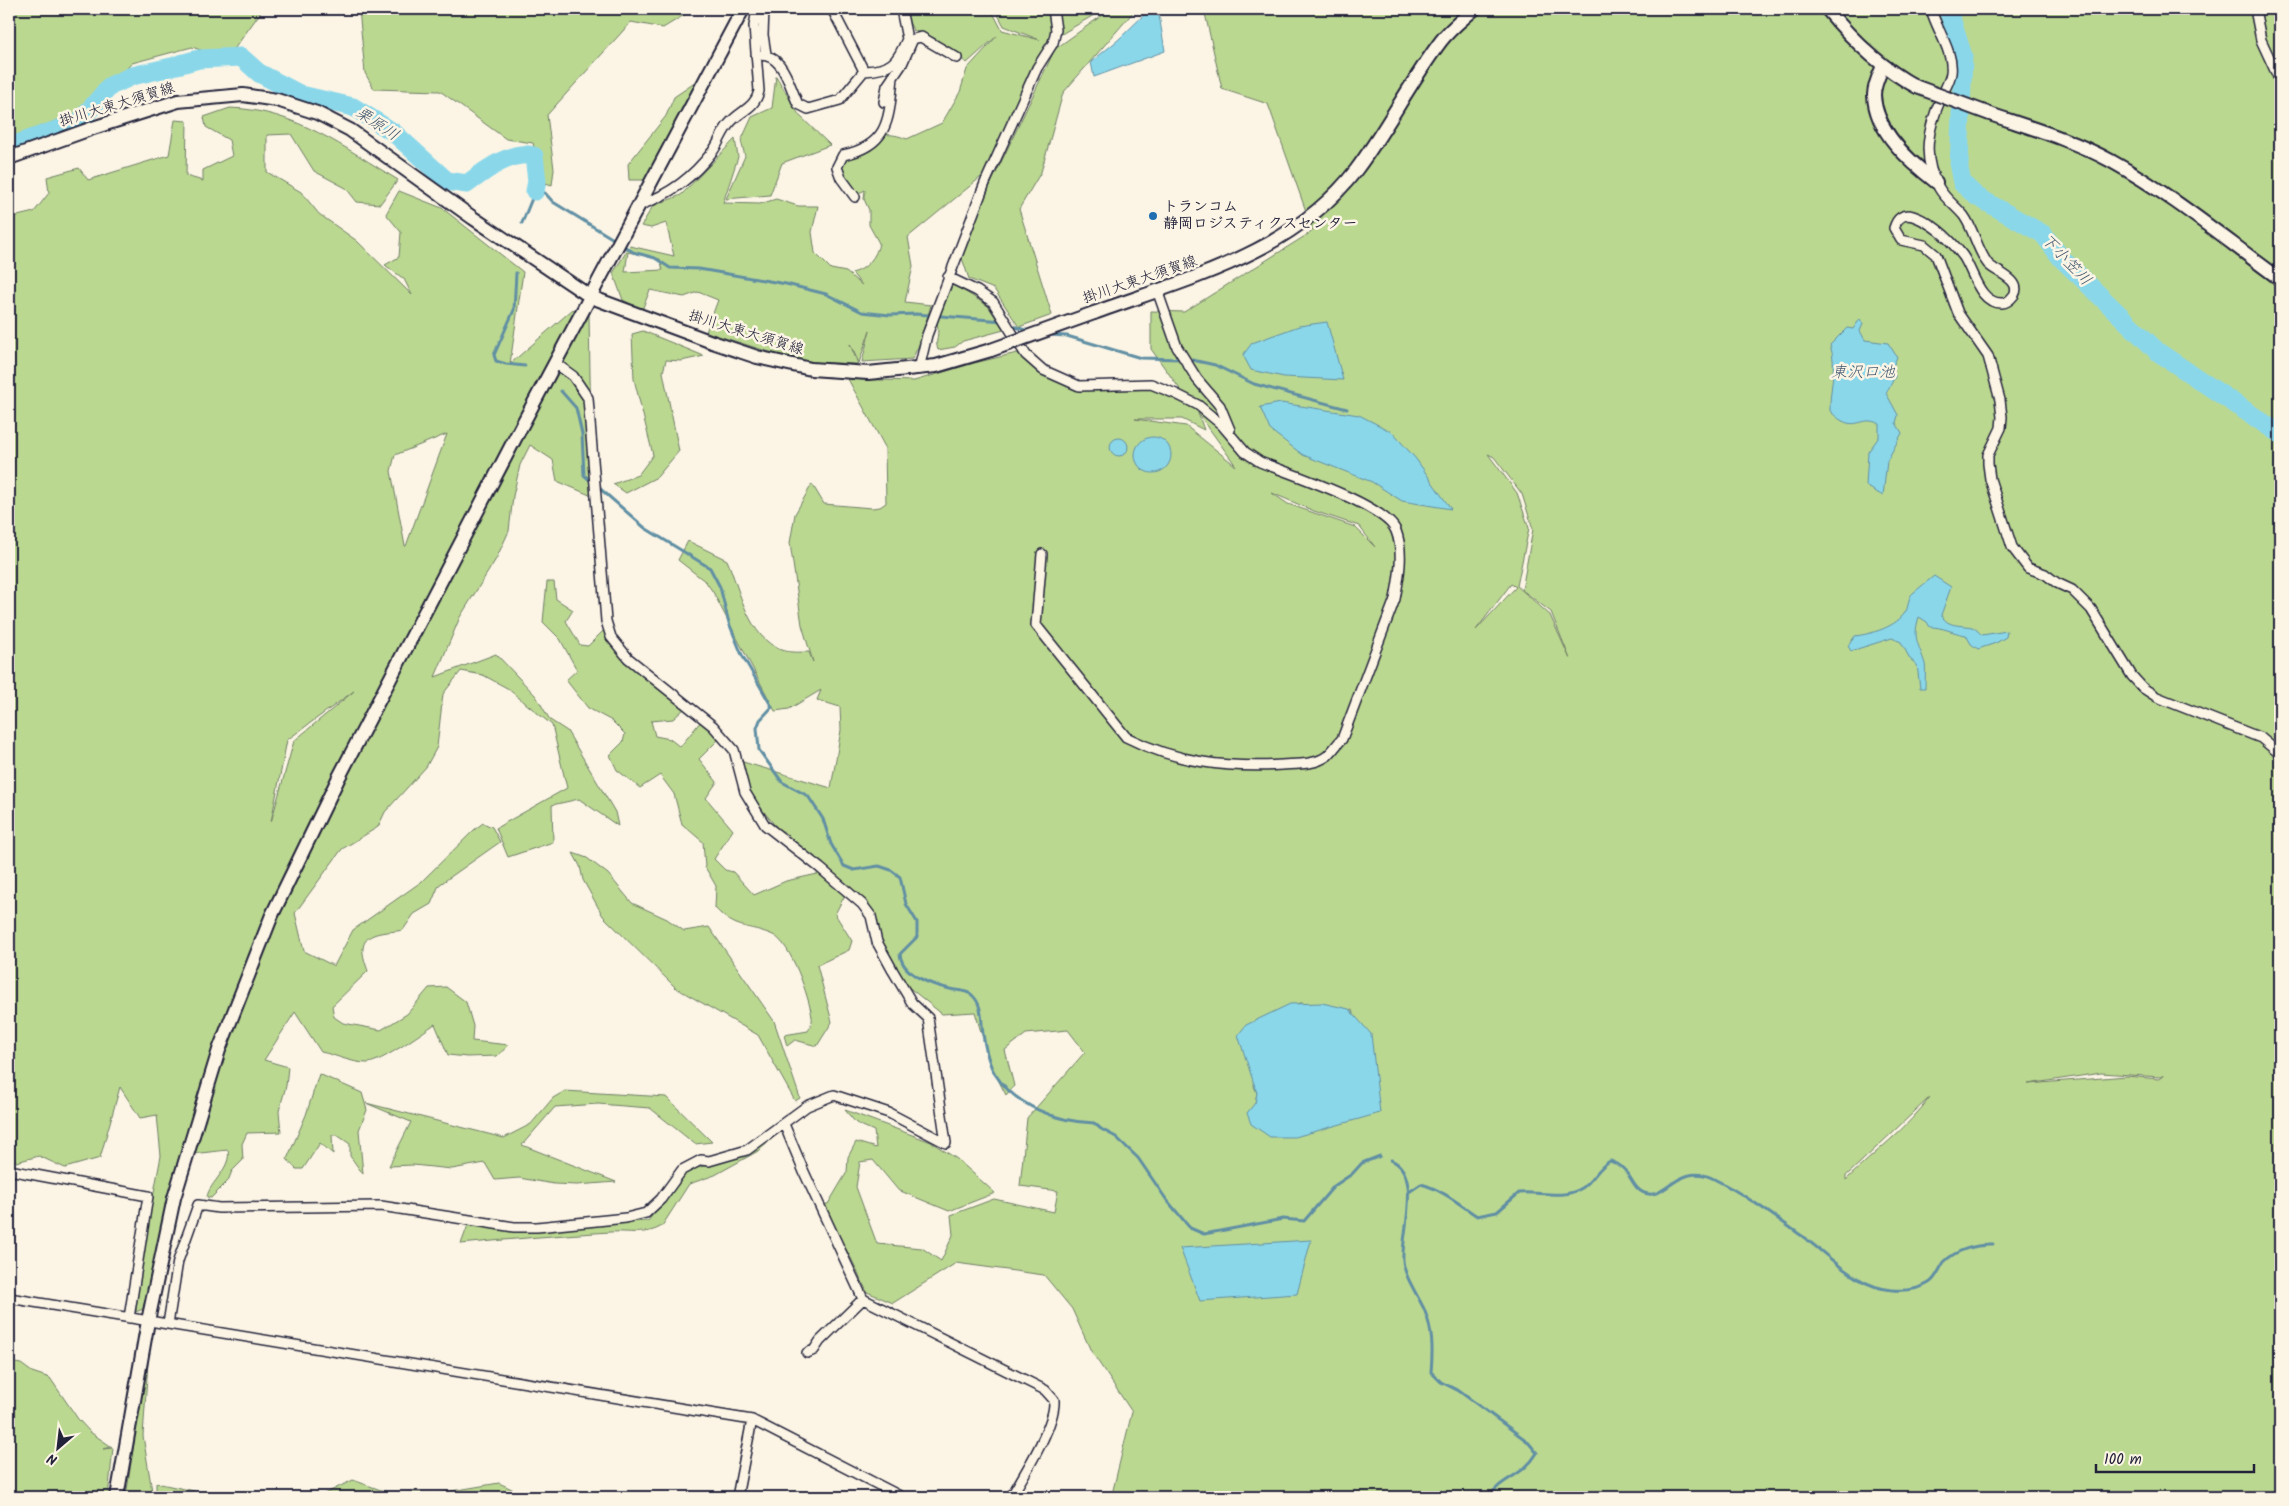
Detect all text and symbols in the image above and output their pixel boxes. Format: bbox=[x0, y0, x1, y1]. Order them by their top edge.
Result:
street label: 掛川大東大須賀線 bbox=[56, 76, 178, 134]
water label: 栗原川 bbox=[350, 100, 404, 148]
place label: トランコム 静岡ロジスティクスセンター bbox=[1163, 195, 1357, 236]
marker: トランコム 静岡ロジスティクスセンター bbox=[1147, 210, 1159, 222]
water label: 下小笠川 bbox=[2035, 228, 2097, 292]
street label: 掛川大東大須賀線 bbox=[1079, 249, 1201, 311]
street label: 掛川大東大須賀線 bbox=[685, 304, 807, 362]
water label: 東沢口池 bbox=[1831, 360, 1896, 385]
north arrow bbox=[32, 1424, 82, 1474]
scale bar bbox=[2096, 1441, 2254, 1473]
text: N bbox=[43, 1447, 61, 1470]
text: 100 m bbox=[2104, 1448, 2142, 1472]

